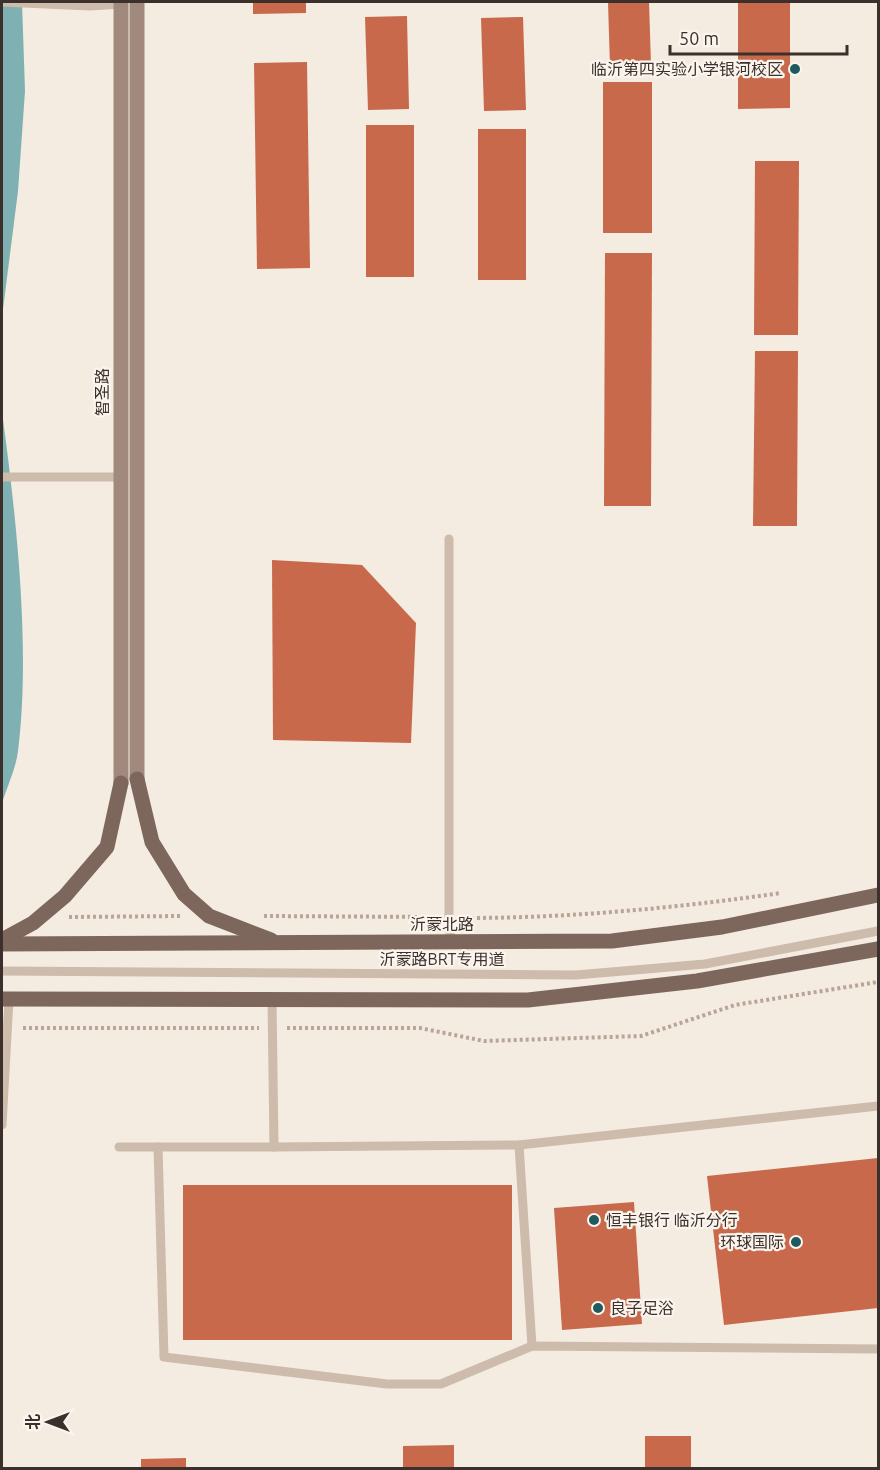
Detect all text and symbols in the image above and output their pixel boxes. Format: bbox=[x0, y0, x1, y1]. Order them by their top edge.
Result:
scale bar bbox=[670, 18, 847, 56]
text: 50 m bbox=[679, 28, 719, 48]
place label: 临沂第四实验小学银河校区 bbox=[591, 60, 783, 78]
marker: 临沂第四实验小学银河校区 bbox=[788, 62, 802, 76]
street label: 智圣路 bbox=[93, 368, 111, 416]
street label: 沂蒙北路 bbox=[410, 915, 474, 933]
street label: 沂蒙路BRT专用道 bbox=[379, 950, 505, 968]
place label: 恒丰银行 临沂分行 bbox=[606, 1211, 738, 1229]
marker: 恒丰银行 临沂分行 bbox=[587, 1213, 601, 1227]
place label: 环球国际 bbox=[720, 1233, 784, 1251]
marker: 环球国际 bbox=[789, 1235, 803, 1249]
place label: 良子足浴 bbox=[610, 1299, 674, 1317]
marker: 良子足浴 bbox=[591, 1301, 605, 1315]
north arrow bbox=[18, 1392, 78, 1452]
text: 北 bbox=[24, 1414, 42, 1430]

